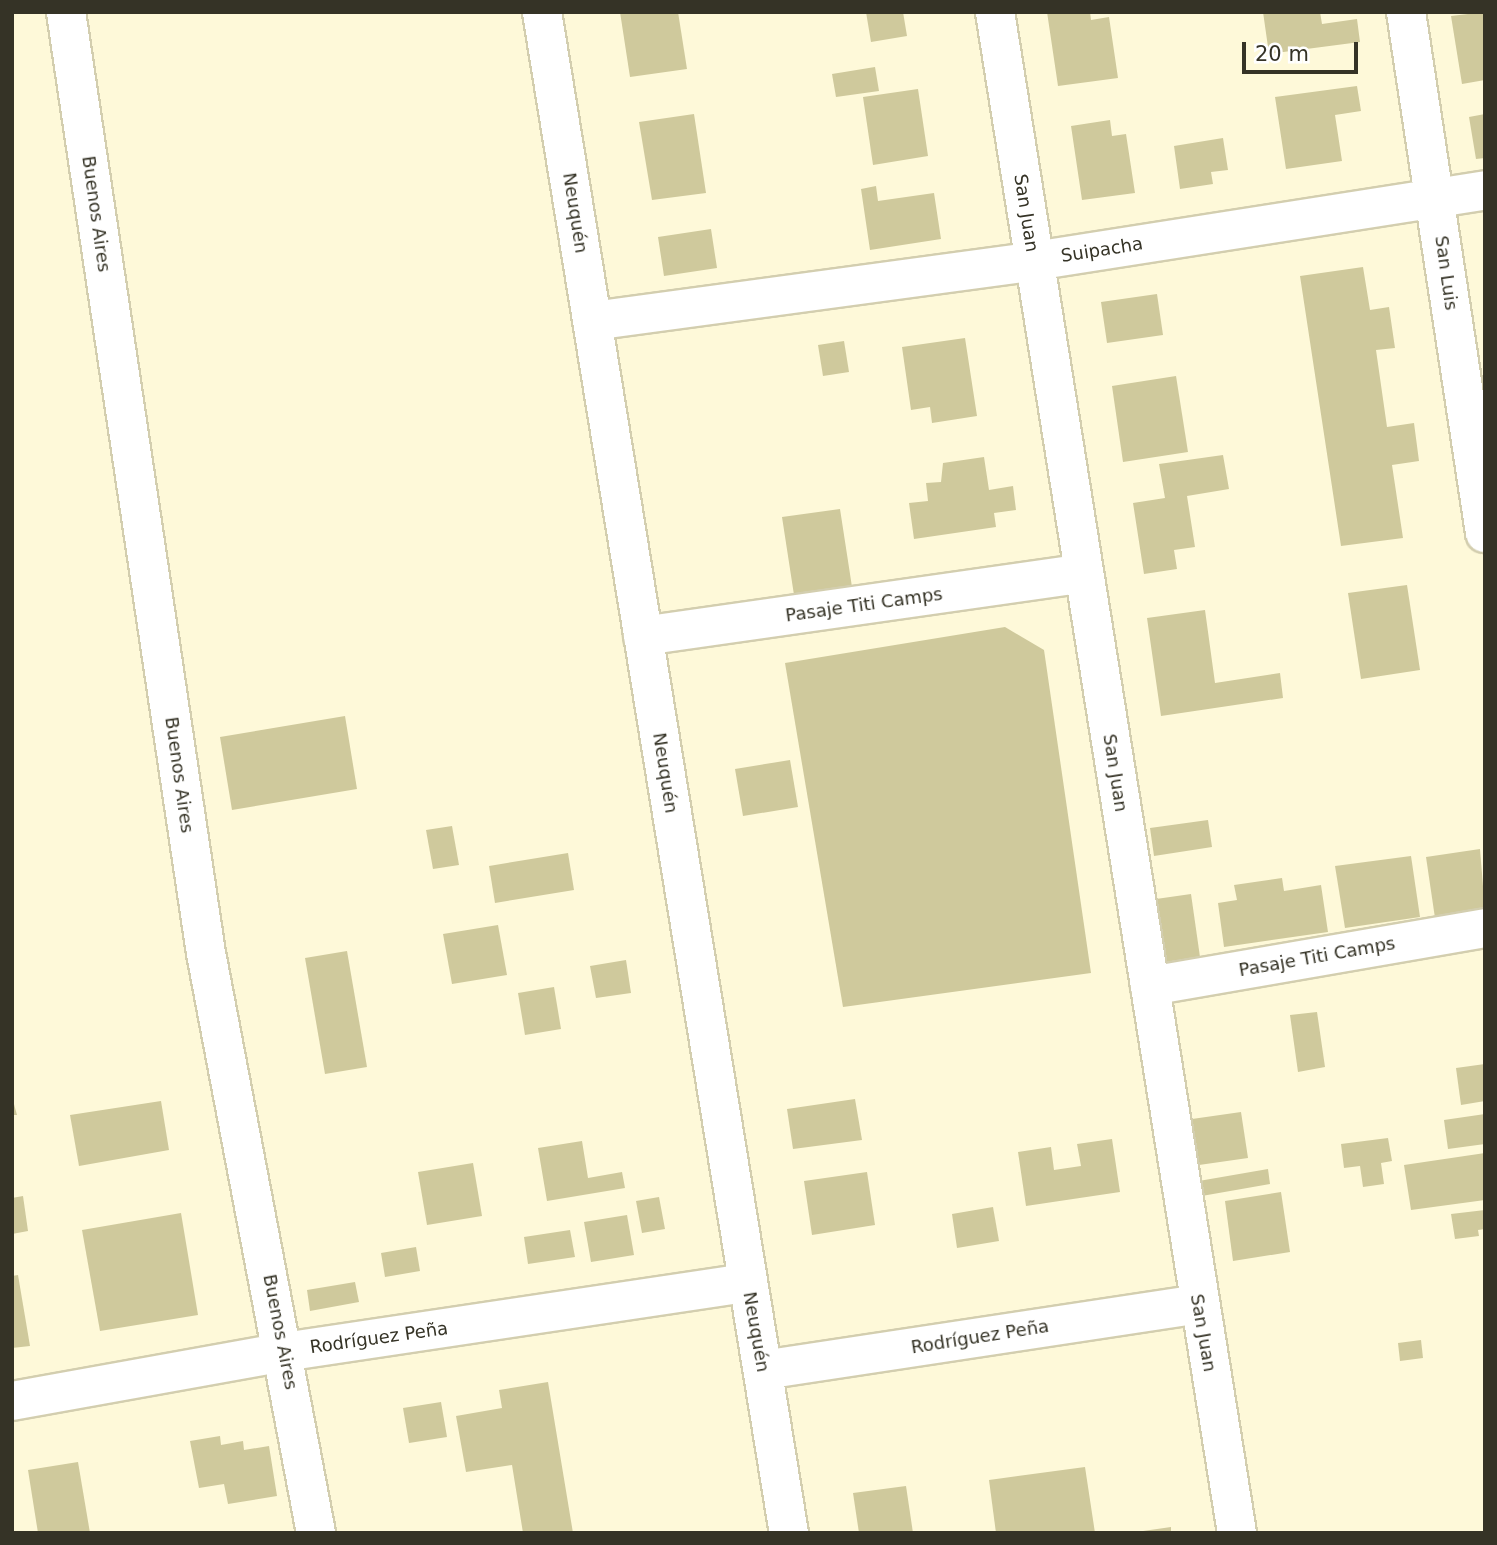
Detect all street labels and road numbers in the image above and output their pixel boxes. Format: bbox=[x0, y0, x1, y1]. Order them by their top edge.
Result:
street label: Buenos Aires bbox=[77, 155, 115, 273]
street label: Neuquén bbox=[558, 171, 592, 255]
street label: San Juan bbox=[1009, 172, 1043, 254]
street label: Suipacha bbox=[1060, 233, 1144, 267]
street label: San Luis bbox=[1430, 234, 1462, 312]
street label: Pasaje Titi Camps bbox=[784, 583, 944, 627]
street label: Buenos Aires bbox=[160, 716, 198, 834]
street label: Neuquén bbox=[648, 731, 682, 815]
street label: San Juan bbox=[1098, 732, 1132, 814]
street label: Pasaje Titi Camps bbox=[1237, 933, 1397, 981]
street label: Buenos Aires bbox=[258, 1272, 302, 1392]
street label: Neuquén bbox=[738, 1290, 774, 1374]
street label: San Juan bbox=[1186, 1292, 1220, 1374]
street label: Rodríguez Peña bbox=[909, 1315, 1051, 1359]
street label: Rodríguez Peña bbox=[309, 1318, 449, 1358]

